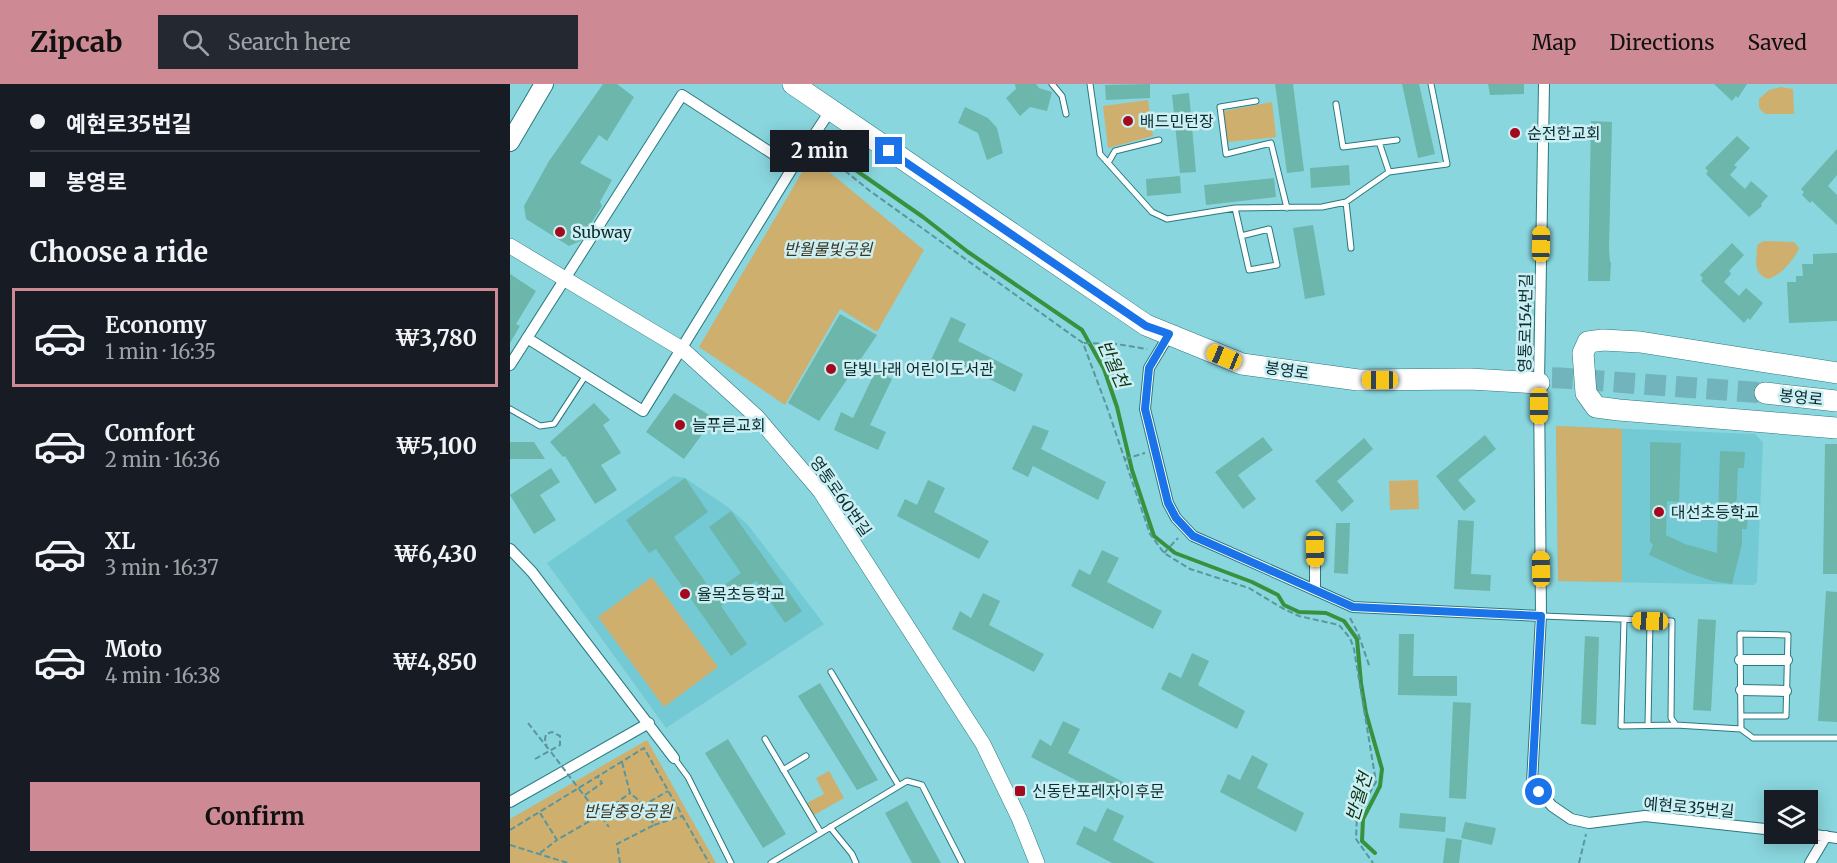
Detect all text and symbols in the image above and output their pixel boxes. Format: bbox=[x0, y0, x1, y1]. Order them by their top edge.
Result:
search box bbox=[158, 15, 578, 69]
text: Zipcab bbox=[30, 24, 122, 60]
icon: search bbox=[179, 26, 212, 59]
text: Search here bbox=[227, 28, 351, 56]
text: Map bbox=[1532, 29, 1576, 56]
text: Directions bbox=[1609, 29, 1714, 56]
text: Saved bbox=[1747, 29, 1807, 56]
text: 예현로35번길 bbox=[66, 110, 192, 138]
place label: 배드민턴장 bbox=[1140, 111, 1214, 131]
marker: 배드민턴장 bbox=[1121, 114, 1135, 128]
place label: 순전한교회 bbox=[1527, 123, 1601, 143]
marker: 순전한교회 bbox=[1508, 126, 1522, 140]
callout: 2 min bbox=[769, 130, 868, 172]
route end bbox=[875, 137, 902, 164]
text: 2 min bbox=[791, 138, 848, 163]
text: 봉영로 bbox=[66, 168, 127, 196]
place label: Subway bbox=[572, 222, 632, 242]
marker: Subway bbox=[553, 225, 567, 239]
car bbox=[1532, 226, 1550, 262]
text: Choose a ride bbox=[30, 235, 208, 269]
park label: 반월물빛공원 bbox=[784, 239, 873, 259]
street label: 영통로154번길 bbox=[1514, 273, 1536, 373]
icon: car bbox=[33, 311, 87, 365]
text: Economy bbox=[105, 311, 206, 339]
text: ₩3,780 bbox=[395, 324, 477, 352]
water label: 반월천 bbox=[1093, 336, 1135, 393]
text: 1 min · 16:35 bbox=[105, 339, 216, 364]
car bbox=[1204, 342, 1244, 372]
street label: 봉영로 bbox=[1264, 357, 1311, 383]
place label: 달빛나래 어린이도서관 bbox=[843, 359, 994, 379]
marker: 달빛나래 어린이도서관 bbox=[824, 362, 838, 376]
car bbox=[1362, 371, 1398, 389]
street label: 봉영로 bbox=[1778, 385, 1824, 409]
car bbox=[1530, 388, 1548, 424]
place label: 늘푸른교회 bbox=[692, 415, 766, 435]
marker: 늘푸른교회 bbox=[673, 418, 687, 432]
icon: car bbox=[33, 419, 87, 473]
text: Comfort bbox=[105, 419, 195, 447]
text: ₩5,100 bbox=[396, 432, 477, 460]
text: 2 min · 16:36 bbox=[105, 447, 220, 472]
street label: 영통로60번길 bbox=[806, 452, 876, 540]
place label: 대선초등학교 bbox=[1671, 502, 1759, 522]
marker: 대선초등학교 bbox=[1652, 505, 1666, 519]
icon: car bbox=[33, 527, 87, 581]
text: XL bbox=[105, 527, 135, 555]
car bbox=[1306, 531, 1324, 567]
text: ₩6,430 bbox=[394, 540, 477, 568]
car bbox=[1532, 551, 1550, 587]
text: 3 min · 16:37 bbox=[105, 555, 219, 580]
place label: 율목초등학교 bbox=[697, 584, 785, 604]
marker: 율목초등학교 bbox=[678, 587, 692, 601]
car bbox=[1632, 611, 1668, 631]
icon: car bbox=[33, 635, 87, 689]
text: Moto bbox=[105, 635, 162, 663]
text: ₩4,850 bbox=[393, 648, 477, 676]
text: 4 min · 16:38 bbox=[105, 663, 220, 688]
water label: 반월천 bbox=[1340, 767, 1377, 824]
route start bbox=[1525, 778, 1552, 805]
place label: 신동탄포레자이후문 bbox=[1032, 781, 1165, 801]
button: Confirm bbox=[30, 782, 480, 851]
marker: 신동탄포레자이후문 bbox=[1013, 784, 1027, 798]
map controls bbox=[1764, 790, 1818, 844]
button: layers bbox=[1764, 790, 1818, 844]
street label: 예현로35번길 bbox=[1643, 793, 1735, 821]
park label: 반달중앙공원 bbox=[584, 801, 673, 821]

